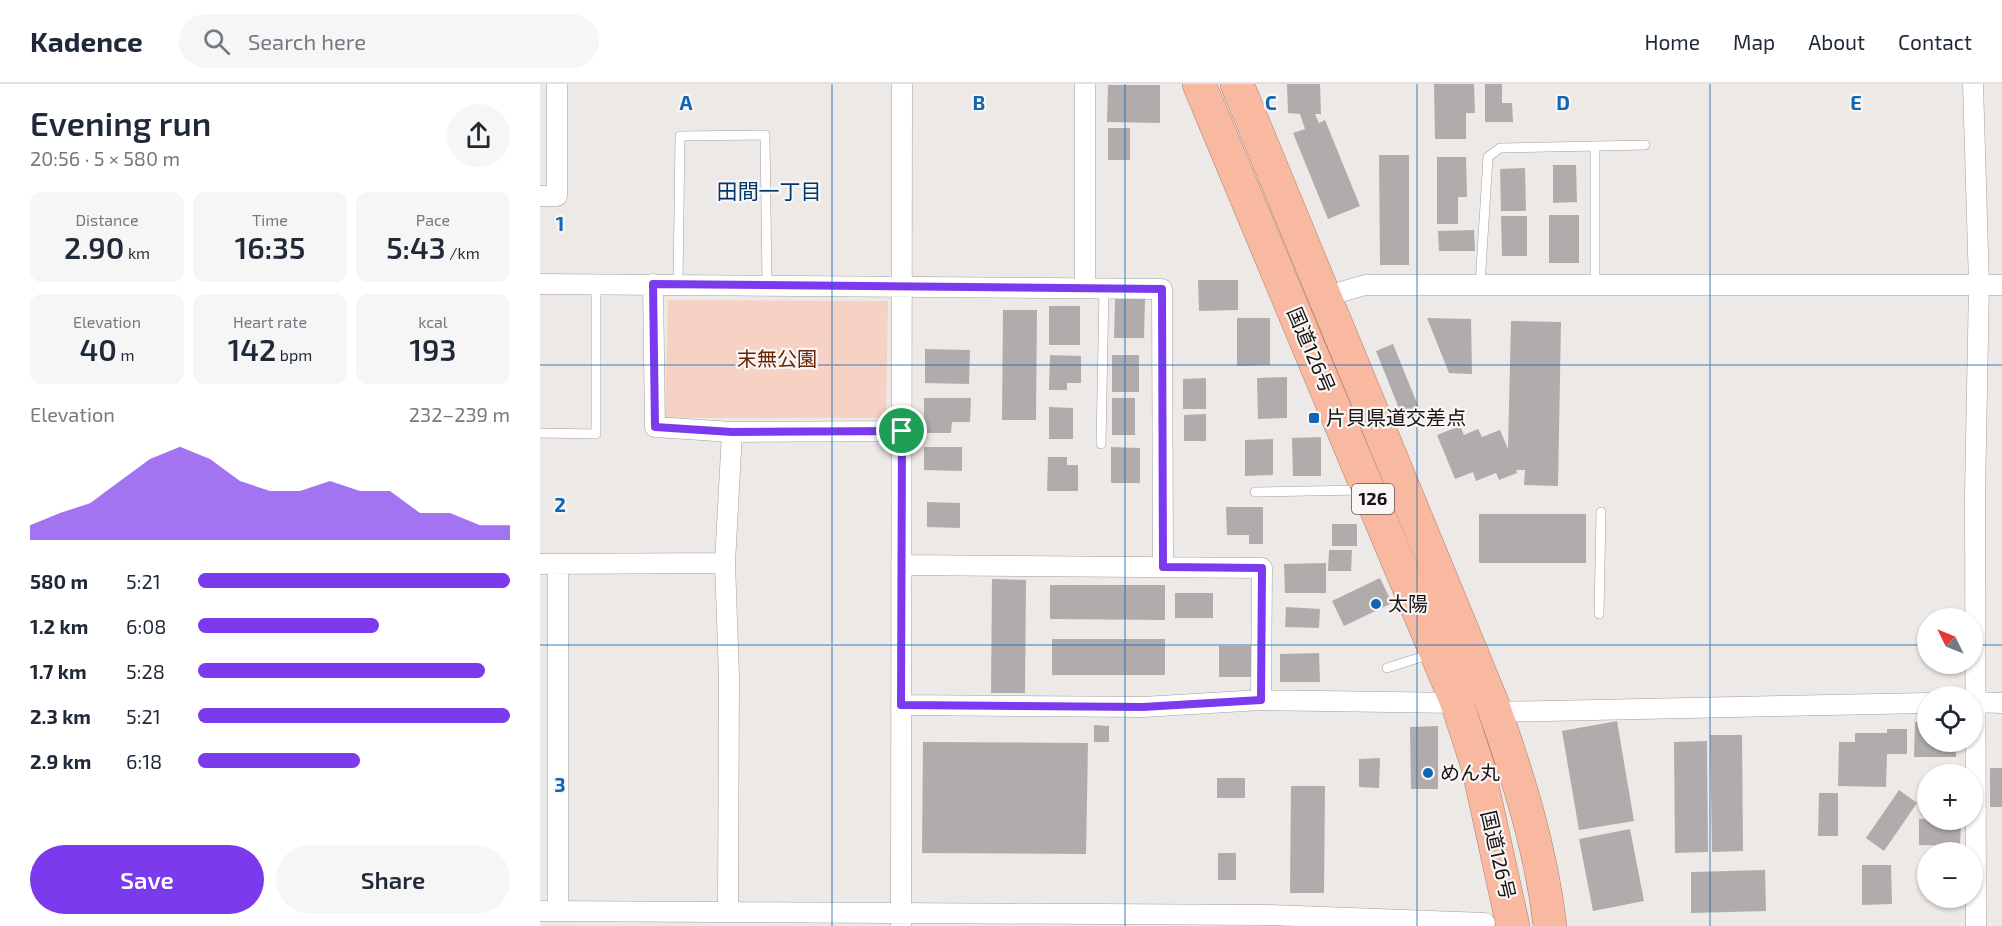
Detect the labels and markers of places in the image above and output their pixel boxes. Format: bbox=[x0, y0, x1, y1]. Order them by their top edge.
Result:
pin bbox=[876, 405, 927, 456]
place label: 片貝県道交差点 bbox=[1326, 405, 1466, 429]
marker: 片貝県道交差点 bbox=[1307, 411, 1321, 425]
place label: 太陽 bbox=[1388, 591, 1428, 615]
marker: 太陽 bbox=[1369, 597, 1383, 611]
place label: めん丸 bbox=[1440, 760, 1500, 784]
marker: めん丸 bbox=[1421, 766, 1435, 780]

